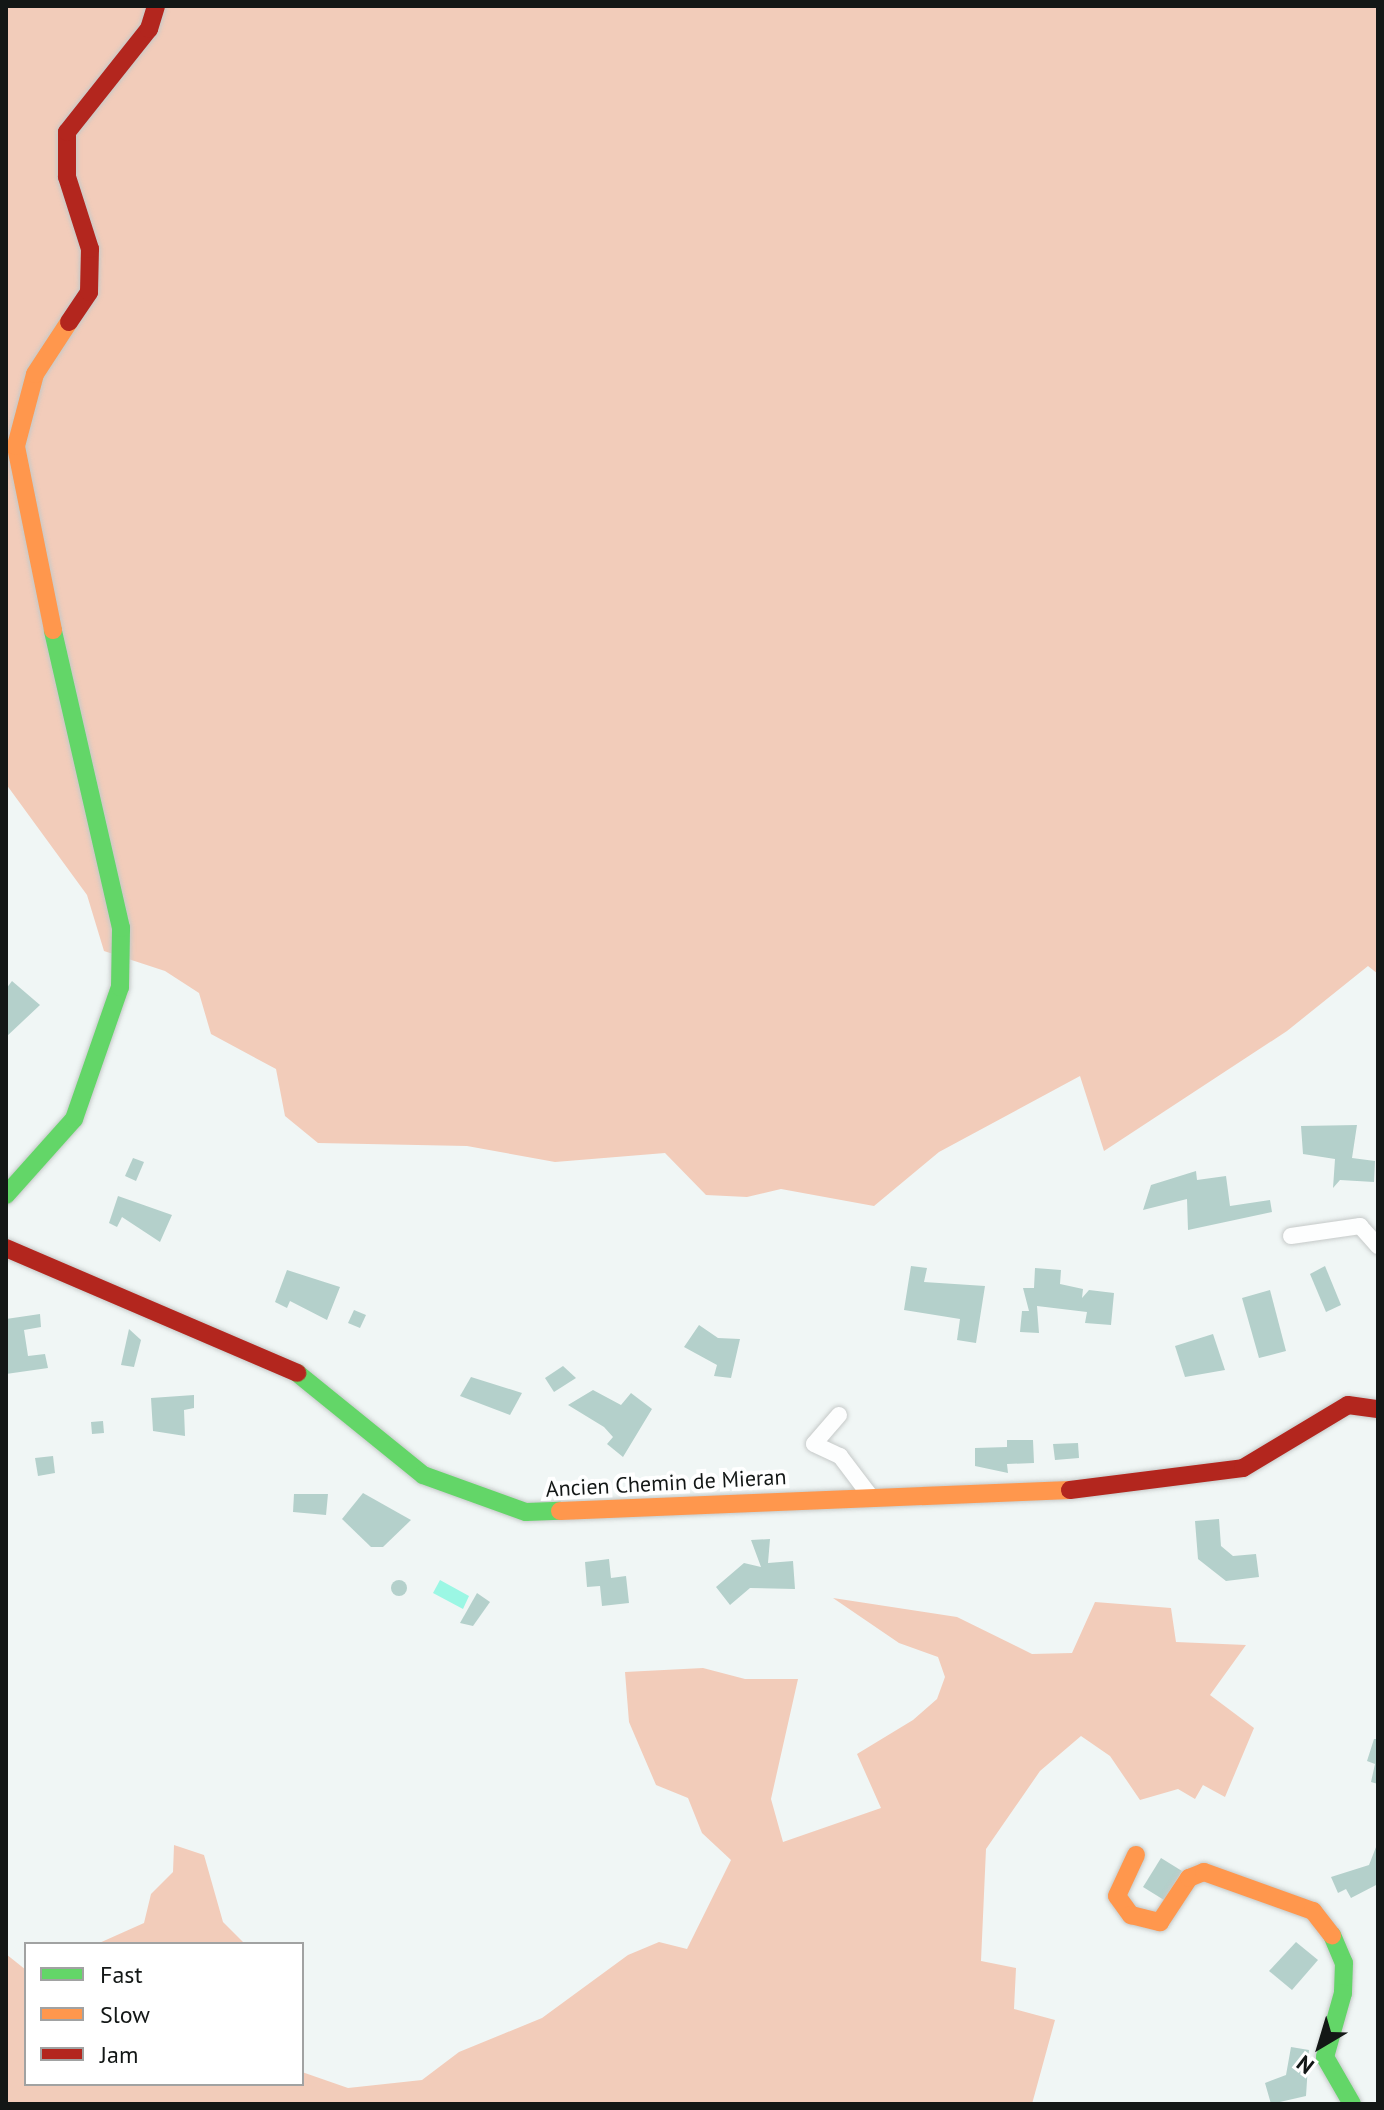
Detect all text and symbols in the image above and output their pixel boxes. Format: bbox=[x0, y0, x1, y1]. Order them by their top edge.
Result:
street label: Ancien Chemin de Mieran bbox=[545, 1464, 787, 1502]
legend bbox=[24, 1942, 304, 2086]
text: Fast bbox=[100, 1959, 143, 1990]
text: Slow bbox=[100, 1999, 150, 2030]
north arrow bbox=[1280, 2006, 1360, 2086]
text: Jam bbox=[100, 2039, 138, 2070]
text: N bbox=[1291, 2049, 1320, 2080]

